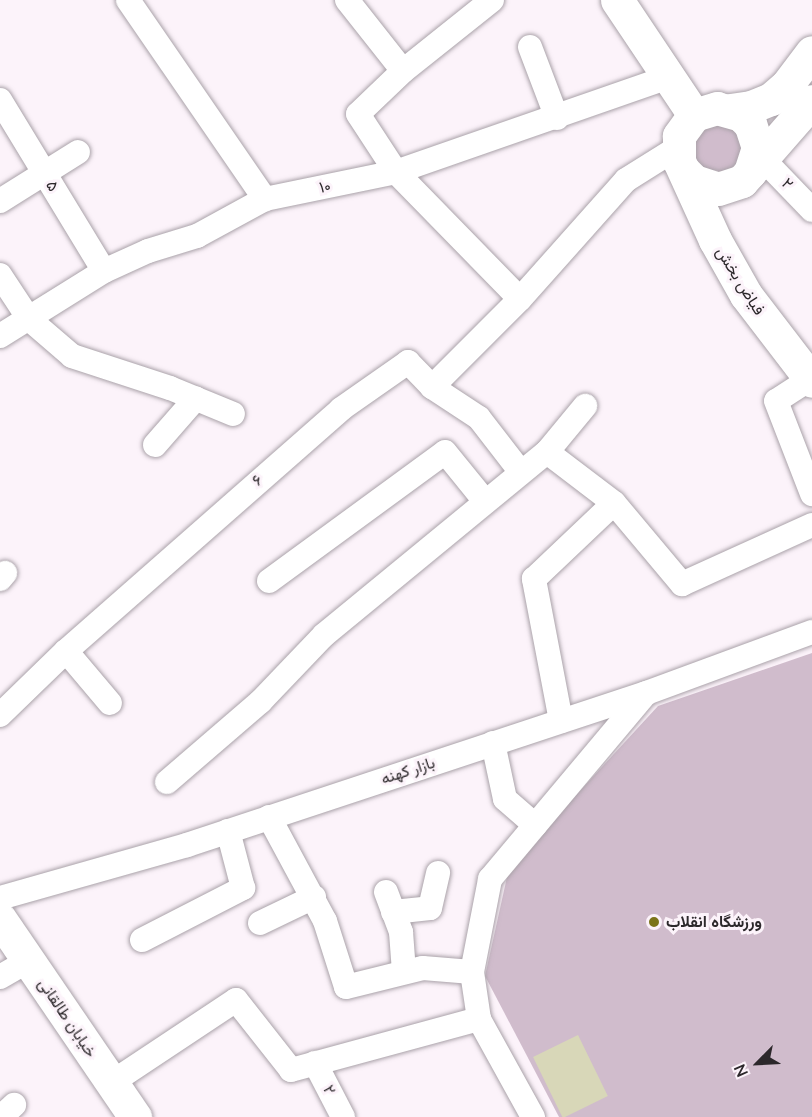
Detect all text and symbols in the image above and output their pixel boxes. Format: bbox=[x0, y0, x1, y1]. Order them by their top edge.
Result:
street label: ۲ bbox=[777, 174, 797, 194]
street label: ۱۰ bbox=[317, 176, 333, 198]
street label: ۵ bbox=[41, 177, 63, 195]
street label: فیاض بخش bbox=[712, 243, 768, 319]
street label: ۶ bbox=[249, 471, 267, 491]
street label: بازار کهنه bbox=[379, 753, 437, 789]
place label: ورزشگاه انقلاب bbox=[666, 912, 762, 932]
marker: ورزشگاه انقلاب bbox=[647, 915, 661, 929]
street label: خیابان طالقانی bbox=[34, 975, 100, 1061]
north arrow bbox=[728, 1033, 788, 1093]
text: N bbox=[729, 1060, 754, 1080]
street label: ۲ bbox=[319, 1082, 339, 1098]

